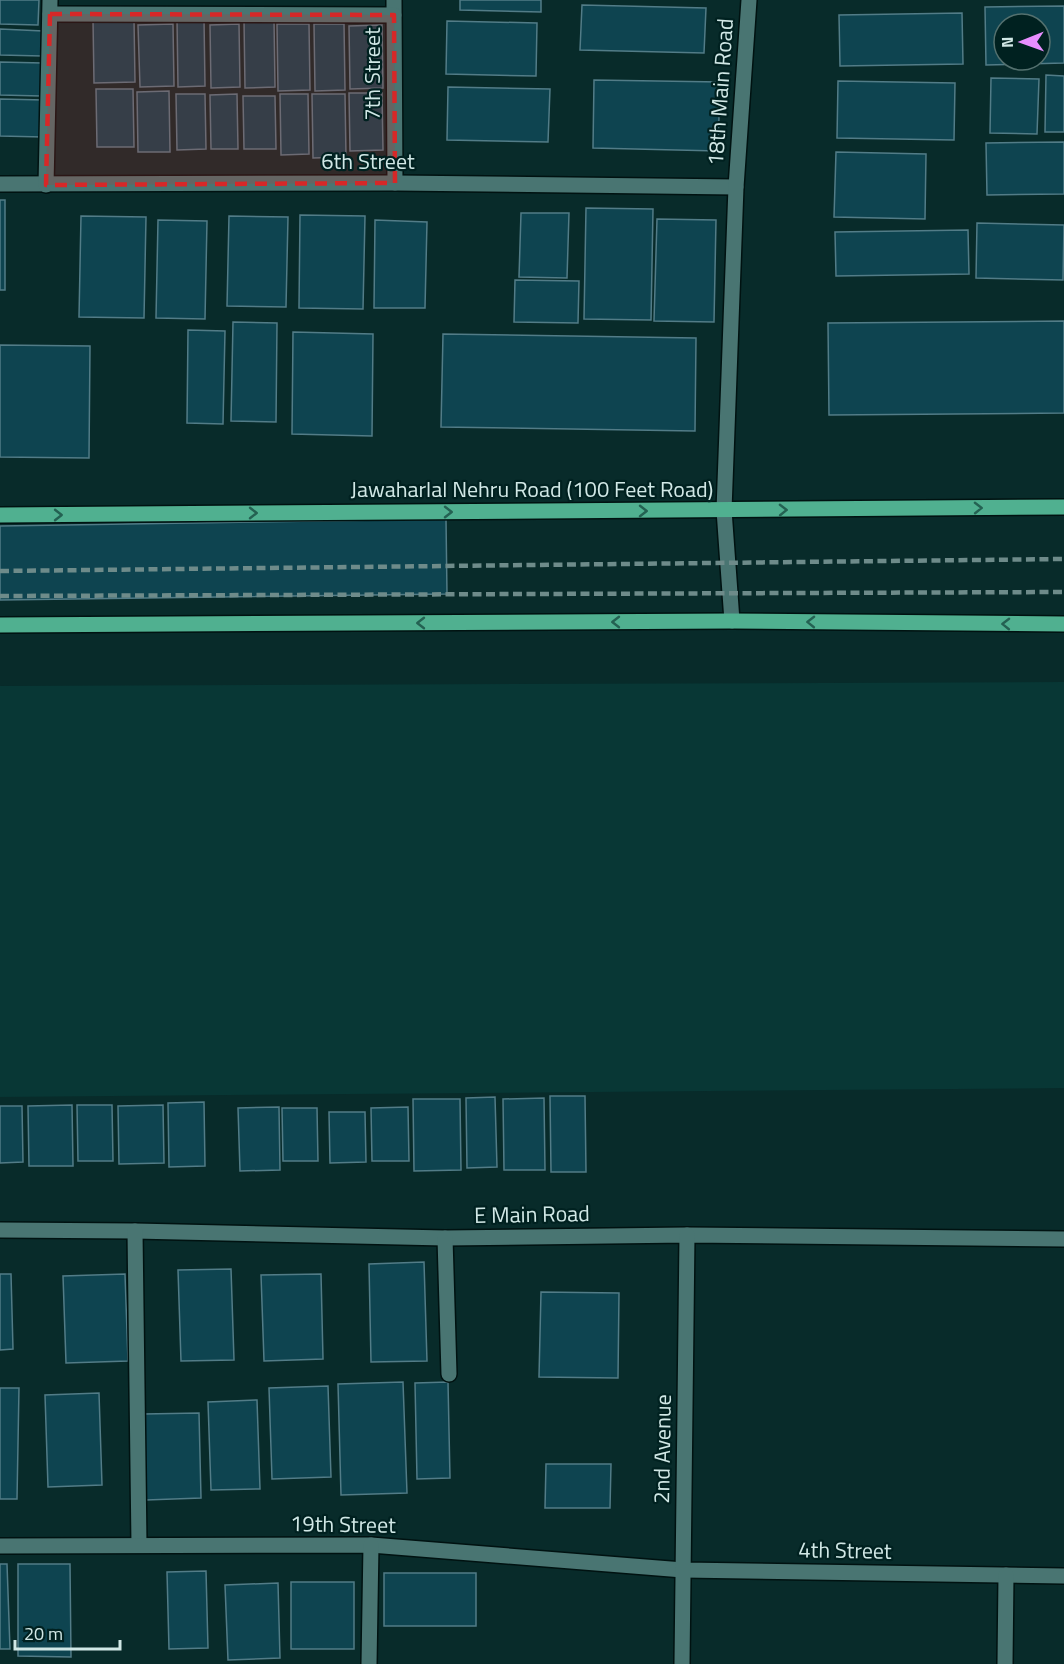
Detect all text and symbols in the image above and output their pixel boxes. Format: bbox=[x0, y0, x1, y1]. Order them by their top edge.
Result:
north arrow bbox=[992, 12, 1052, 72]
street label: 18th Main Road bbox=[698, 17, 742, 167]
street label: 7th Street bbox=[355, 27, 389, 121]
text: N bbox=[995, 37, 1019, 48]
street label: 6th Street bbox=[321, 144, 415, 178]
street label: Jawaharlal Nehru Road (100 Feet Road) bbox=[351, 472, 713, 506]
one-way arrow bbox=[973, 502, 982, 514]
one-way arrow bbox=[778, 504, 787, 516]
one-way arrow bbox=[639, 505, 648, 517]
one-way arrow bbox=[444, 506, 453, 518]
one-way arrow bbox=[249, 507, 258, 519]
one-way arrow bbox=[54, 509, 63, 521]
one-way arrow bbox=[611, 616, 620, 628]
one-way arrow bbox=[806, 616, 815, 628]
one-way arrow bbox=[416, 617, 425, 629]
one-way arrow bbox=[1001, 618, 1010, 630]
street label: E Main Road bbox=[474, 1196, 590, 1232]
street label: 2nd Avenue bbox=[644, 1394, 680, 1504]
street label: 19th Street bbox=[290, 1506, 396, 1542]
street label: 4th Street bbox=[798, 1532, 892, 1568]
scale bar bbox=[15, 1613, 120, 1651]
text: 20 m bbox=[24, 1620, 63, 1647]

